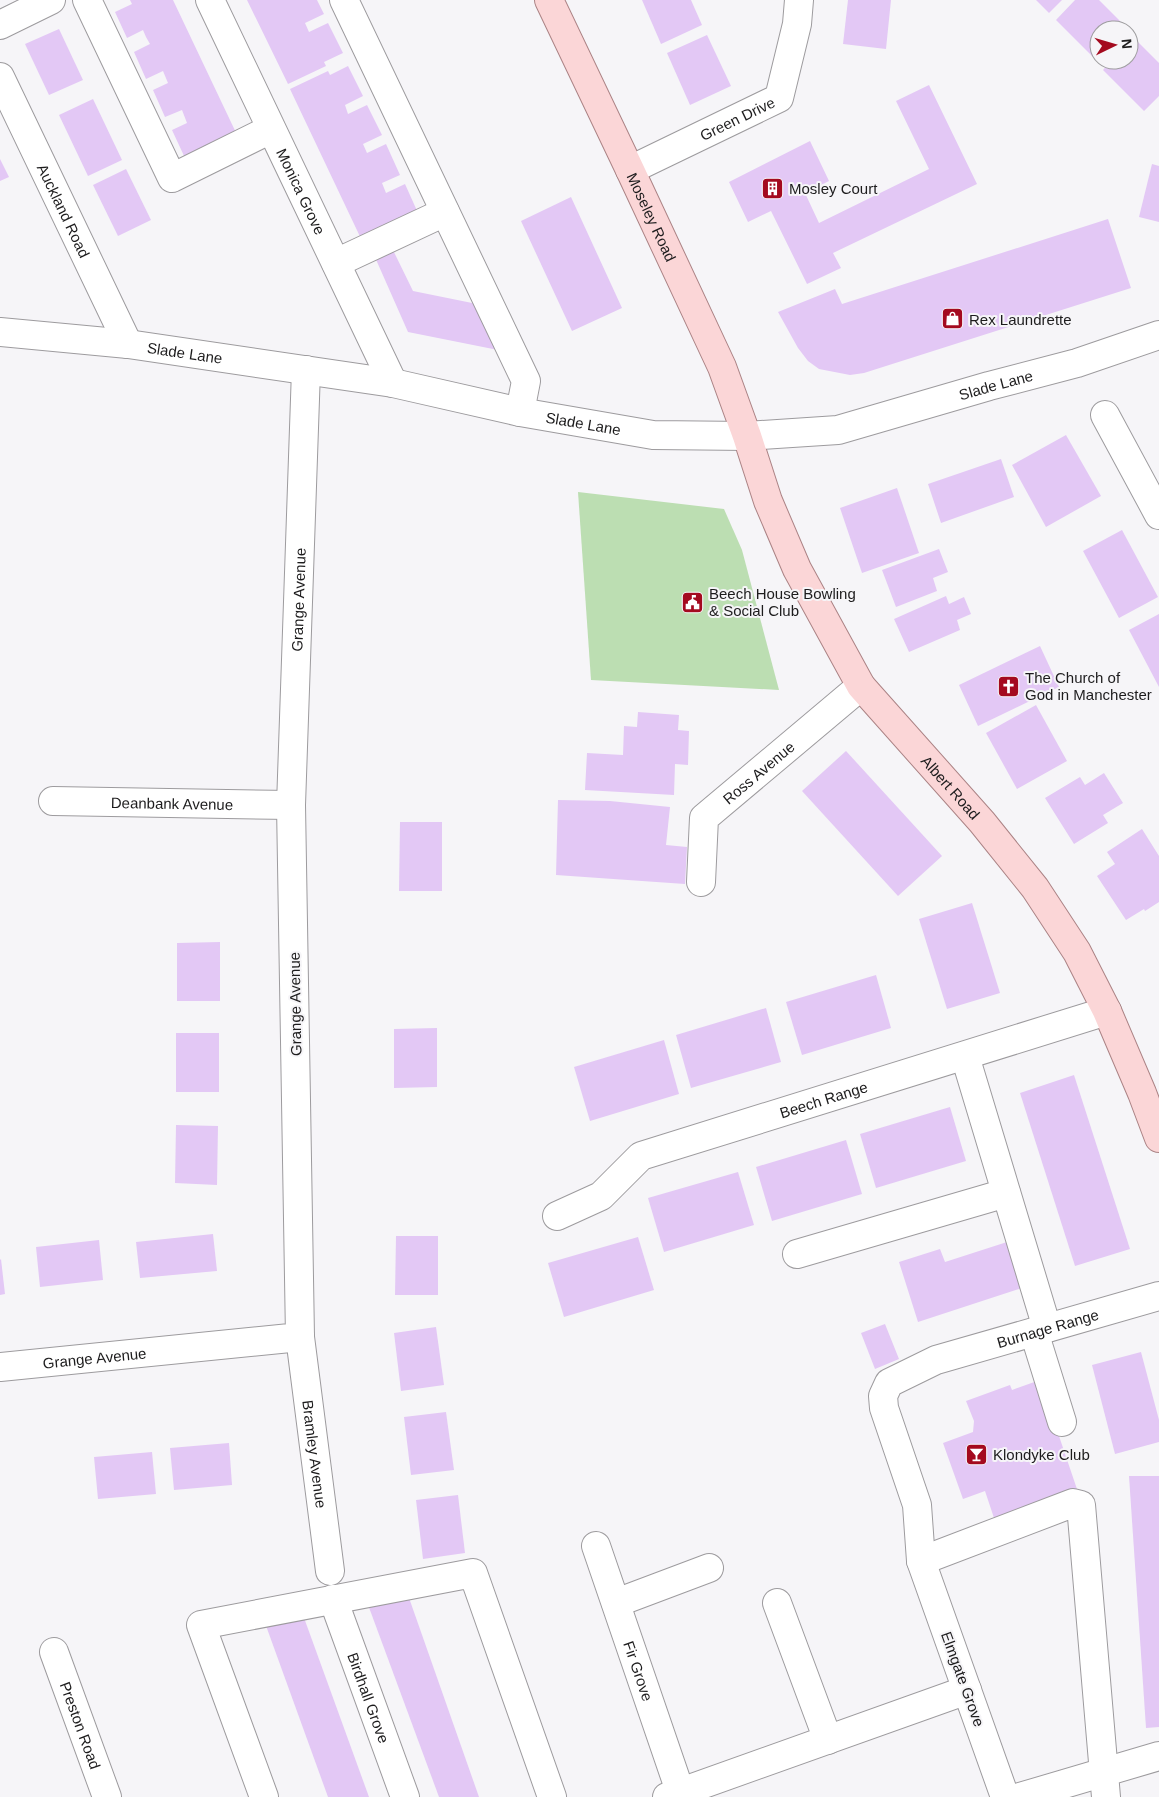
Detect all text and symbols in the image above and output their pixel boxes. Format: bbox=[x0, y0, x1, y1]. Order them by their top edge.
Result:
north arrow bbox=[1089, 20, 1139, 70]
text: N bbox=[1119, 38, 1135, 50]
street label: Green Drive bbox=[697, 93, 777, 143]
street label: Monica Grove bbox=[274, 145, 329, 237]
street label: Auckland Road bbox=[34, 161, 94, 260]
street label: Moseley Road bbox=[624, 170, 680, 264]
building icon: Mosley Court bbox=[761, 176, 785, 200]
place label: Mosley Court bbox=[789, 180, 878, 197]
shop icon: Rex Laundrette bbox=[941, 307, 965, 331]
place label: Rex Laundrette bbox=[969, 311, 1072, 328]
street label: Slade Lane bbox=[146, 338, 224, 366]
street label: Slade Lane bbox=[957, 366, 1035, 403]
street label: Slade Lane bbox=[545, 408, 622, 438]
street label: Grange Avenue bbox=[288, 547, 308, 652]
place label: Beech House Bowling & Social Club bbox=[709, 585, 856, 619]
public building icon: Beech House Bowling & Social Club bbox=[681, 590, 705, 614]
place label: The Church of God in Manchester bbox=[1025, 669, 1152, 703]
church icon: The Church of God in Manchester bbox=[997, 674, 1021, 698]
street label: Ross Avenue bbox=[719, 737, 797, 807]
street label: Albert Road bbox=[918, 752, 984, 822]
street label: Deanbank Avenue bbox=[111, 793, 233, 813]
street label: Grange Avenue bbox=[286, 952, 304, 1056]
street label: Beech Range bbox=[778, 1078, 869, 1121]
street label: Burnage Range bbox=[995, 1305, 1101, 1351]
street label: Grange Avenue bbox=[42, 1344, 147, 1371]
street label: Bramley Avenue bbox=[300, 1399, 330, 1509]
bar icon: Klondyke Club bbox=[965, 1442, 989, 1466]
place label: Klondyke Club bbox=[993, 1446, 1090, 1463]
street label: Elmgate Grove bbox=[938, 1629, 988, 1729]
street label: Fir Grove bbox=[621, 1639, 657, 1703]
street label: Birdhall Grove bbox=[345, 1650, 393, 1745]
street label: Preston Road bbox=[57, 1679, 105, 1771]

